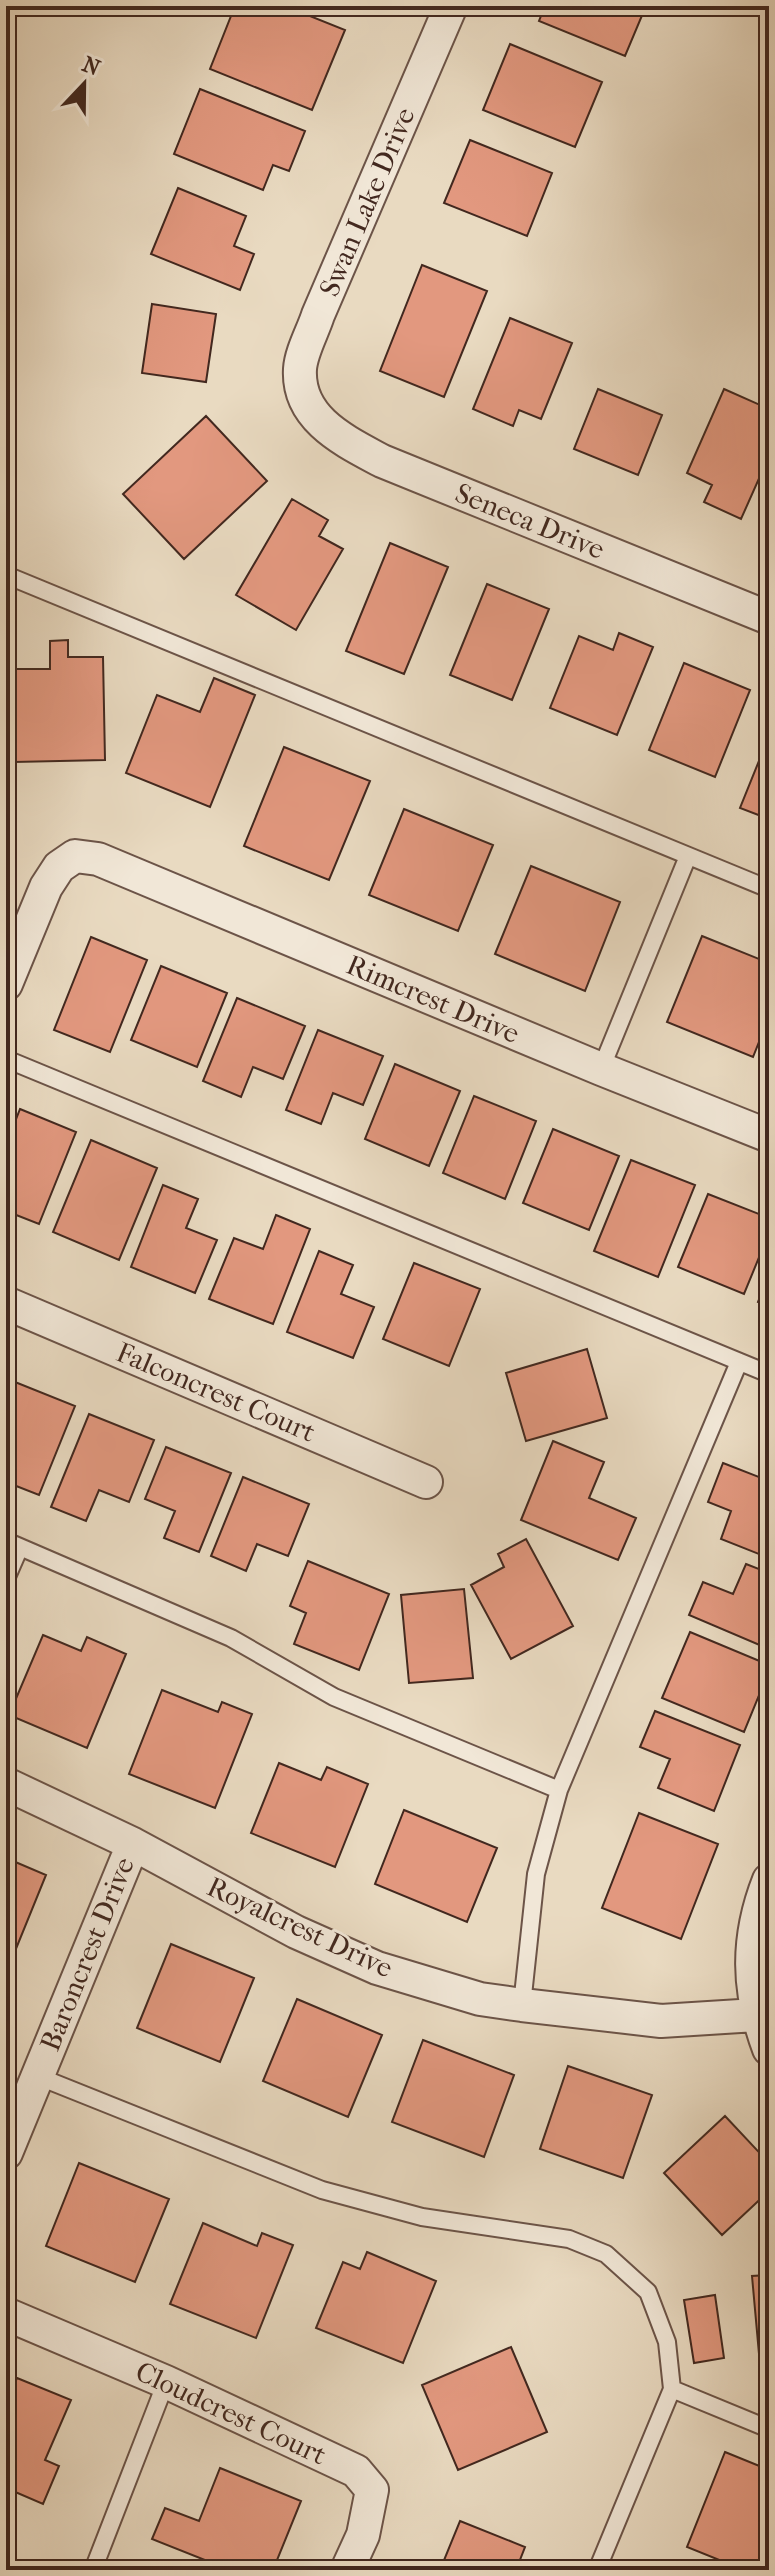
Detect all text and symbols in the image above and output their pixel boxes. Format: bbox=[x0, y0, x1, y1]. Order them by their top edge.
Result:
north arrow bbox=[44, 44, 124, 124]
text: N bbox=[79, 51, 104, 82]
street label: Swan Lake Drive bbox=[312, 103, 422, 301]
street label: Seneca Drive bbox=[451, 476, 610, 566]
street label: Rimcrest Drive bbox=[342, 948, 524, 1050]
street label: Falconcrest Court bbox=[112, 1335, 320, 1449]
street label: Baroncrest Drive bbox=[33, 1852, 141, 2056]
street label: Royalcrest Drive bbox=[202, 1870, 398, 1984]
street label: Cloudcrest Court bbox=[131, 2354, 331, 2472]

